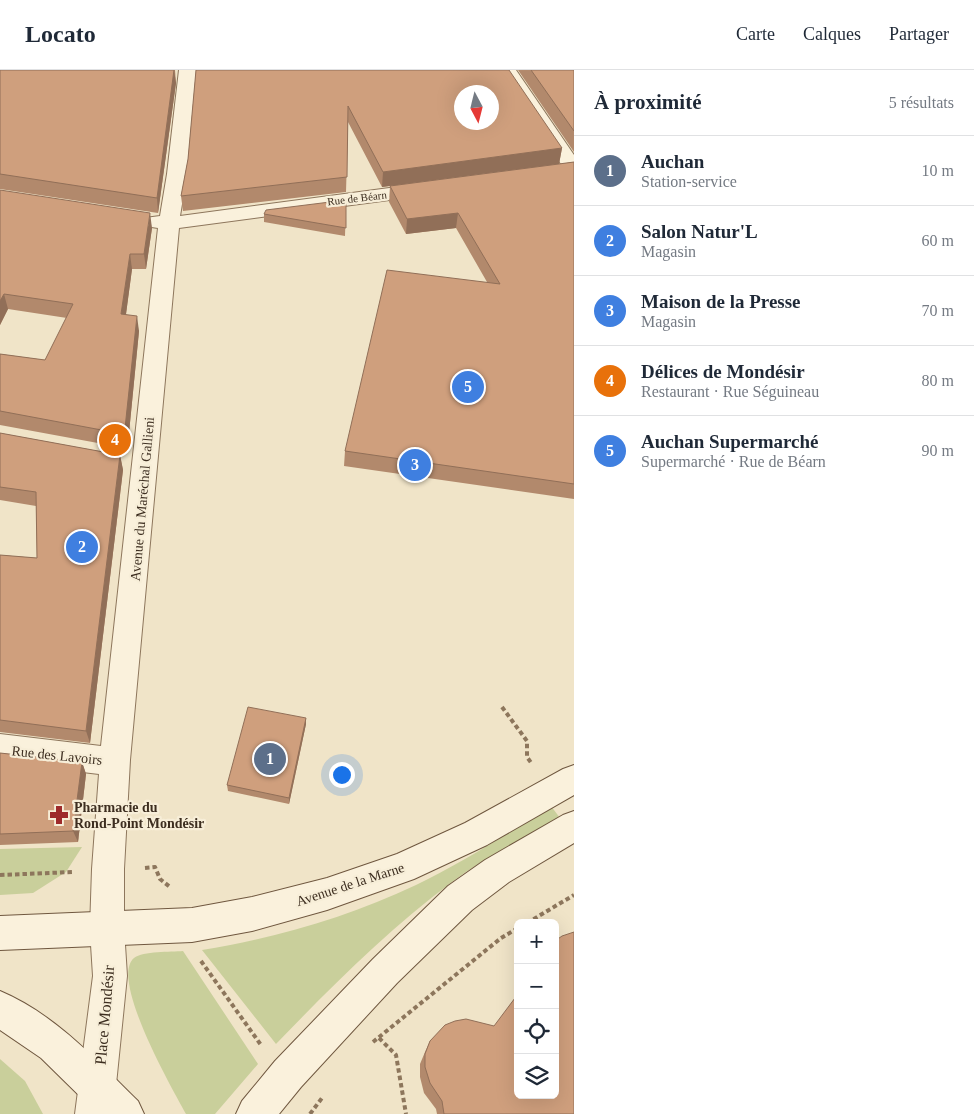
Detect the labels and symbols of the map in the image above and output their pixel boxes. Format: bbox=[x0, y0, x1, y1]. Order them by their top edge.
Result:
north arrow bbox=[454, 85, 499, 130]
street label: Rue de Béarn bbox=[327, 188, 388, 208]
pin: 5 bbox=[452, 368, 484, 406]
street label: Avenue du Maréchal Gallieni bbox=[128, 416, 157, 582]
pin: 4 bbox=[99, 421, 131, 459]
pin: 3 bbox=[399, 446, 431, 484]
pin: 2 bbox=[66, 528, 98, 566]
pin: 1 bbox=[254, 740, 286, 778]
street label: Rue des Lavoirs bbox=[11, 743, 103, 768]
your location bbox=[329, 762, 355, 788]
place label: Pharmacie du Rond-Point Mondésir bbox=[74, 800, 204, 831]
pharmacy icon: Pharmacie du Rond-Point Mondésir bbox=[48, 804, 70, 826]
street label: Avenue de la Marne bbox=[294, 860, 406, 909]
street label: Place Mondésir bbox=[92, 964, 117, 1066]

